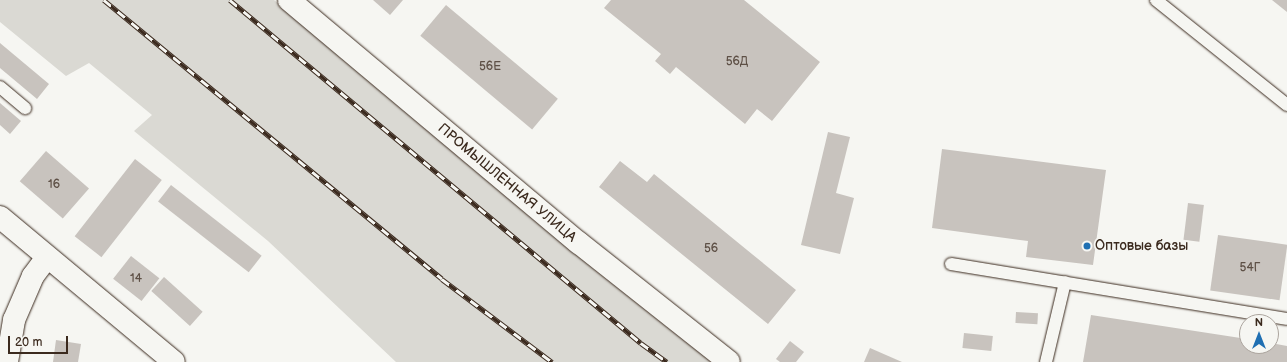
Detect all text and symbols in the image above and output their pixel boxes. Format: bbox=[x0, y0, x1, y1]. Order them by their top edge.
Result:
house number: 56Д bbox=[726, 55, 748, 69]
house number: 56Е bbox=[479, 60, 501, 74]
street label: ПРОМЫШЛЕННАЯ УЛИЦА bbox=[434, 120, 580, 246]
house number: 16 bbox=[48, 178, 60, 192]
place label: Оптовые базы bbox=[1095, 238, 1188, 254]
marker: Оптовые базы bbox=[1082, 241, 1092, 251]
house number: 56 bbox=[704, 242, 718, 256]
house number: 54Г bbox=[1240, 261, 1260, 275]
house number: 14 bbox=[130, 272, 142, 286]
north arrow bbox=[1239, 314, 1279, 354]
text: N bbox=[1255, 316, 1263, 329]
scale bar bbox=[10, 328, 70, 354]
text: 20 m bbox=[15, 335, 42, 350]

